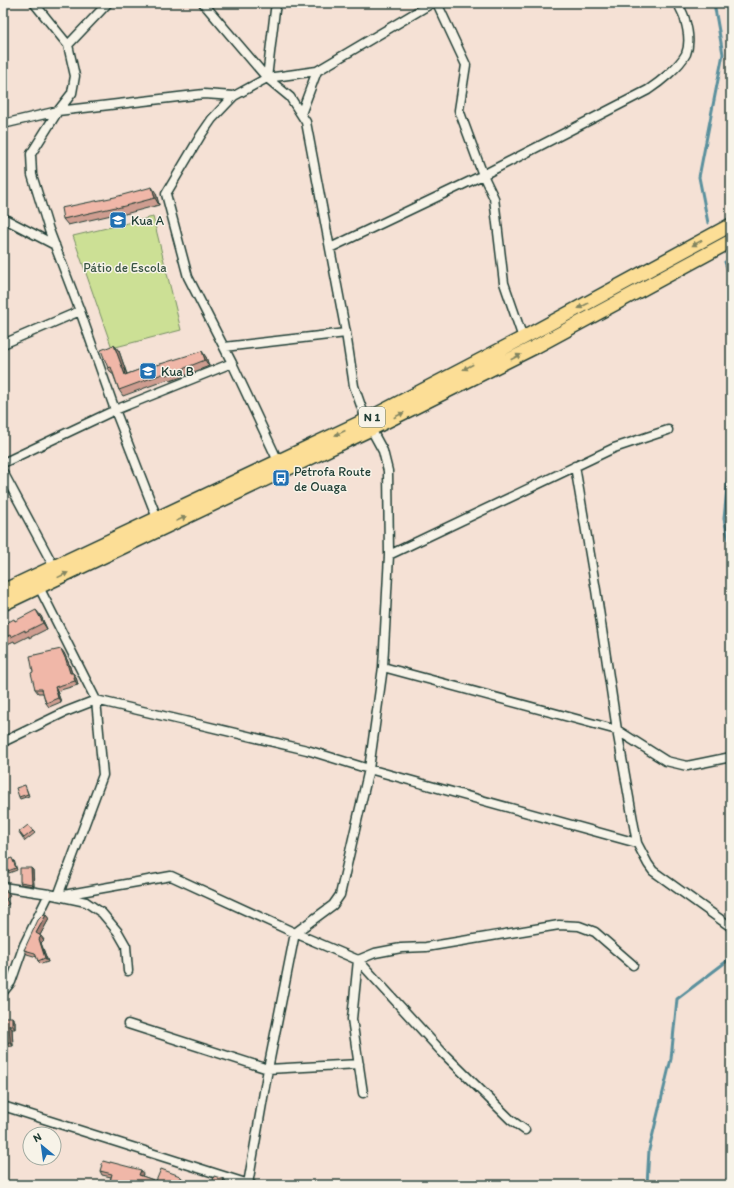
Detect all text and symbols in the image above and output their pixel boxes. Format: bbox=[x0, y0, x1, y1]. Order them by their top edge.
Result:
school or university icon: Kua A bbox=[108, 210, 128, 230]
place label: Kua A bbox=[131, 213, 165, 228]
one-way arrow bbox=[691, 240, 703, 247]
park label: Pátio de Escola bbox=[83, 260, 167, 275]
one-way arrow bbox=[577, 303, 589, 309]
one-way arrow bbox=[510, 354, 521, 360]
school or university icon: Kua B bbox=[138, 361, 158, 381]
place label: Kua B bbox=[161, 364, 194, 379]
one-way arrow bbox=[462, 364, 474, 370]
road number: N 1 bbox=[359, 407, 385, 427]
one-way arrow bbox=[393, 412, 405, 418]
one-way arrow bbox=[334, 430, 346, 436]
place label: Petrofa Route de Ouaga bbox=[294, 464, 371, 494]
bus stop icon: Petrofa Route de Ouaga bbox=[271, 468, 291, 488]
one-way arrow bbox=[175, 516, 186, 522]
one-way arrow bbox=[58, 572, 69, 578]
north arrow bbox=[22, 1126, 62, 1166]
text: N bbox=[31, 1130, 44, 1145]

